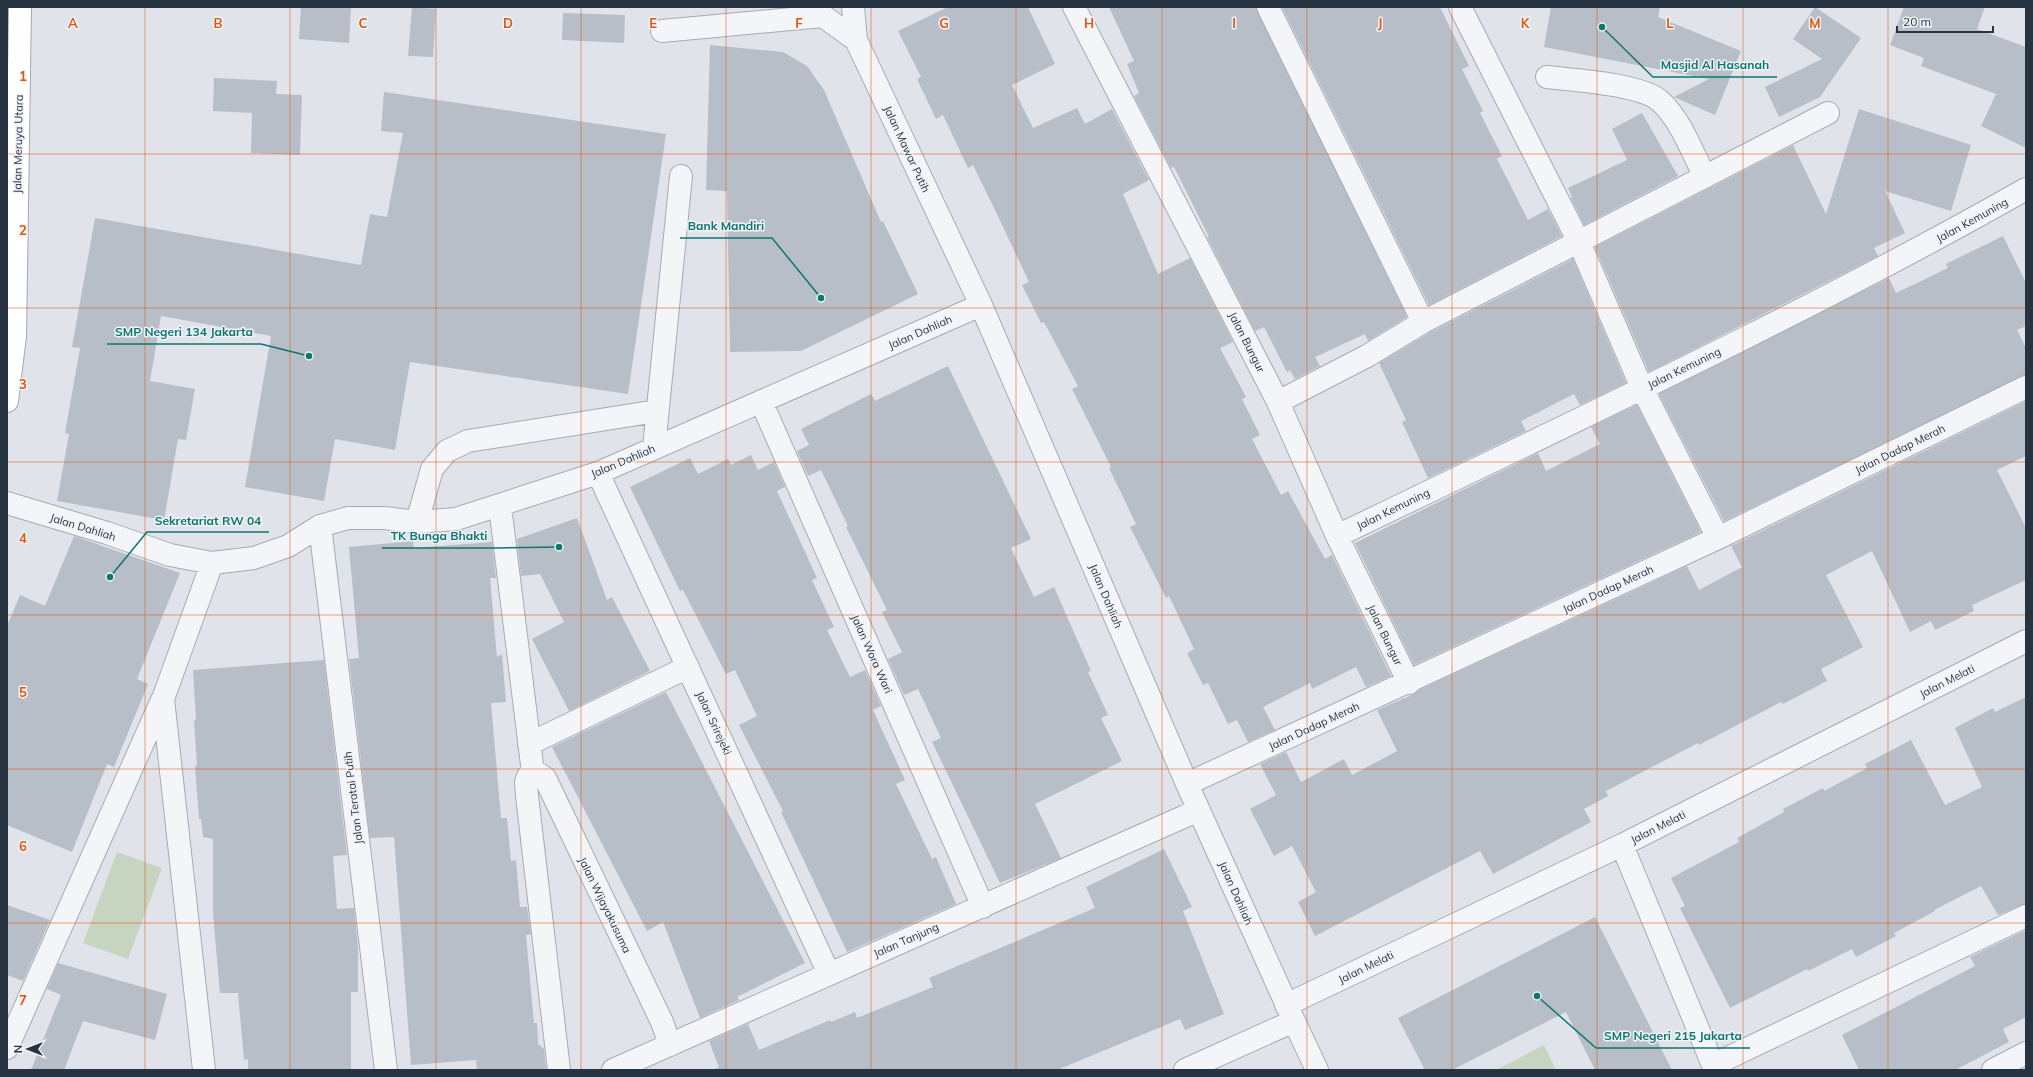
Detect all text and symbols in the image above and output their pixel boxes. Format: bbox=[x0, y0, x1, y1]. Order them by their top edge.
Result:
scale bar bbox=[1897, 8, 1993, 34]
text: 20 m bbox=[1903, 14, 1931, 29]
text: A bbox=[68, 15, 78, 31]
text: B bbox=[214, 15, 223, 31]
text: C bbox=[359, 15, 368, 31]
text: D bbox=[503, 15, 513, 31]
text: E bbox=[649, 15, 657, 31]
text: F bbox=[795, 15, 803, 31]
text: G bbox=[939, 15, 949, 31]
text: H bbox=[1084, 15, 1094, 31]
text: I bbox=[1232, 15, 1236, 31]
text: J bbox=[1378, 15, 1382, 31]
text: K bbox=[1521, 15, 1531, 31]
text: L bbox=[1666, 15, 1674, 31]
text: M bbox=[1809, 15, 1821, 31]
callout: Masjid Al Hasanah bbox=[1653, 53, 1777, 77]
text: Masjid Al Hasanah bbox=[1661, 57, 1769, 72]
text: 1 bbox=[19, 68, 27, 84]
street label: Jalan Meruya Utara bbox=[10, 95, 26, 193]
street label: Jalan Mawar Putih bbox=[881, 103, 933, 195]
street label: Jalan Kemuning bbox=[1934, 195, 2010, 245]
callout: Bank Mandiri bbox=[680, 214, 772, 238]
text: Bank Mandiri bbox=[688, 218, 764, 233]
text: 2 bbox=[19, 222, 27, 238]
street label: Jalan Bungur bbox=[1226, 309, 1268, 375]
street label: Jalan Dahliah bbox=[886, 312, 954, 352]
callout: SMP Negeri 134 Jakarta bbox=[107, 320, 261, 344]
text: SMP Negeri 134 Jakarta bbox=[115, 324, 253, 339]
street label: Jalan Kemuning bbox=[1645, 344, 1723, 392]
text: 3 bbox=[19, 376, 27, 392]
street label: Jalan Dadap Merah bbox=[1853, 421, 1947, 477]
street label: Jalan Dahliah bbox=[589, 441, 657, 481]
street label: Jalan Kemuning bbox=[1354, 485, 1432, 533]
callout: Sekretariat RW 04 bbox=[147, 508, 269, 532]
street label: Jalan Dahliah bbox=[48, 510, 118, 544]
text: Sekretariat RW 04 bbox=[155, 513, 261, 528]
callout: TK Bunga Bhakti bbox=[382, 524, 495, 548]
text: TK Bunga Bhakti bbox=[391, 528, 487, 543]
text: 4 bbox=[19, 530, 27, 546]
street label: Jalan Dahliah bbox=[1086, 562, 1126, 630]
street label: Jalan Dadap Merah bbox=[1560, 562, 1656, 616]
street label: Jalan Bungur bbox=[1364, 602, 1406, 668]
street label: Jalan Wora Wari bbox=[848, 612, 896, 696]
street label: Jalan Melati bbox=[1917, 661, 1977, 701]
text: 5 bbox=[19, 684, 27, 700]
street label: Jalan Srirejeki bbox=[693, 689, 735, 757]
street label: Jalan Dadap Merah bbox=[1266, 699, 1362, 753]
street label: Jalan Teratai Putih bbox=[340, 751, 366, 845]
street label: Jalan Melati bbox=[1628, 807, 1688, 847]
text: 6 bbox=[19, 838, 27, 854]
street label: Jalan Wijayakusuma bbox=[576, 855, 634, 955]
street label: Jalan Dahliah bbox=[1216, 859, 1256, 927]
street label: Jalan Tanjung bbox=[871, 919, 941, 961]
street label: Jalan Melati bbox=[1336, 948, 1396, 986]
text: 7 bbox=[19, 992, 27, 1008]
callout: SMP Negeri 215 Jakarta bbox=[1596, 1024, 1750, 1048]
text: SMP Negeri 215 Jakarta bbox=[1604, 1028, 1742, 1043]
north arrow bbox=[8, 1029, 48, 1069]
text: N bbox=[11, 1045, 25, 1053]

